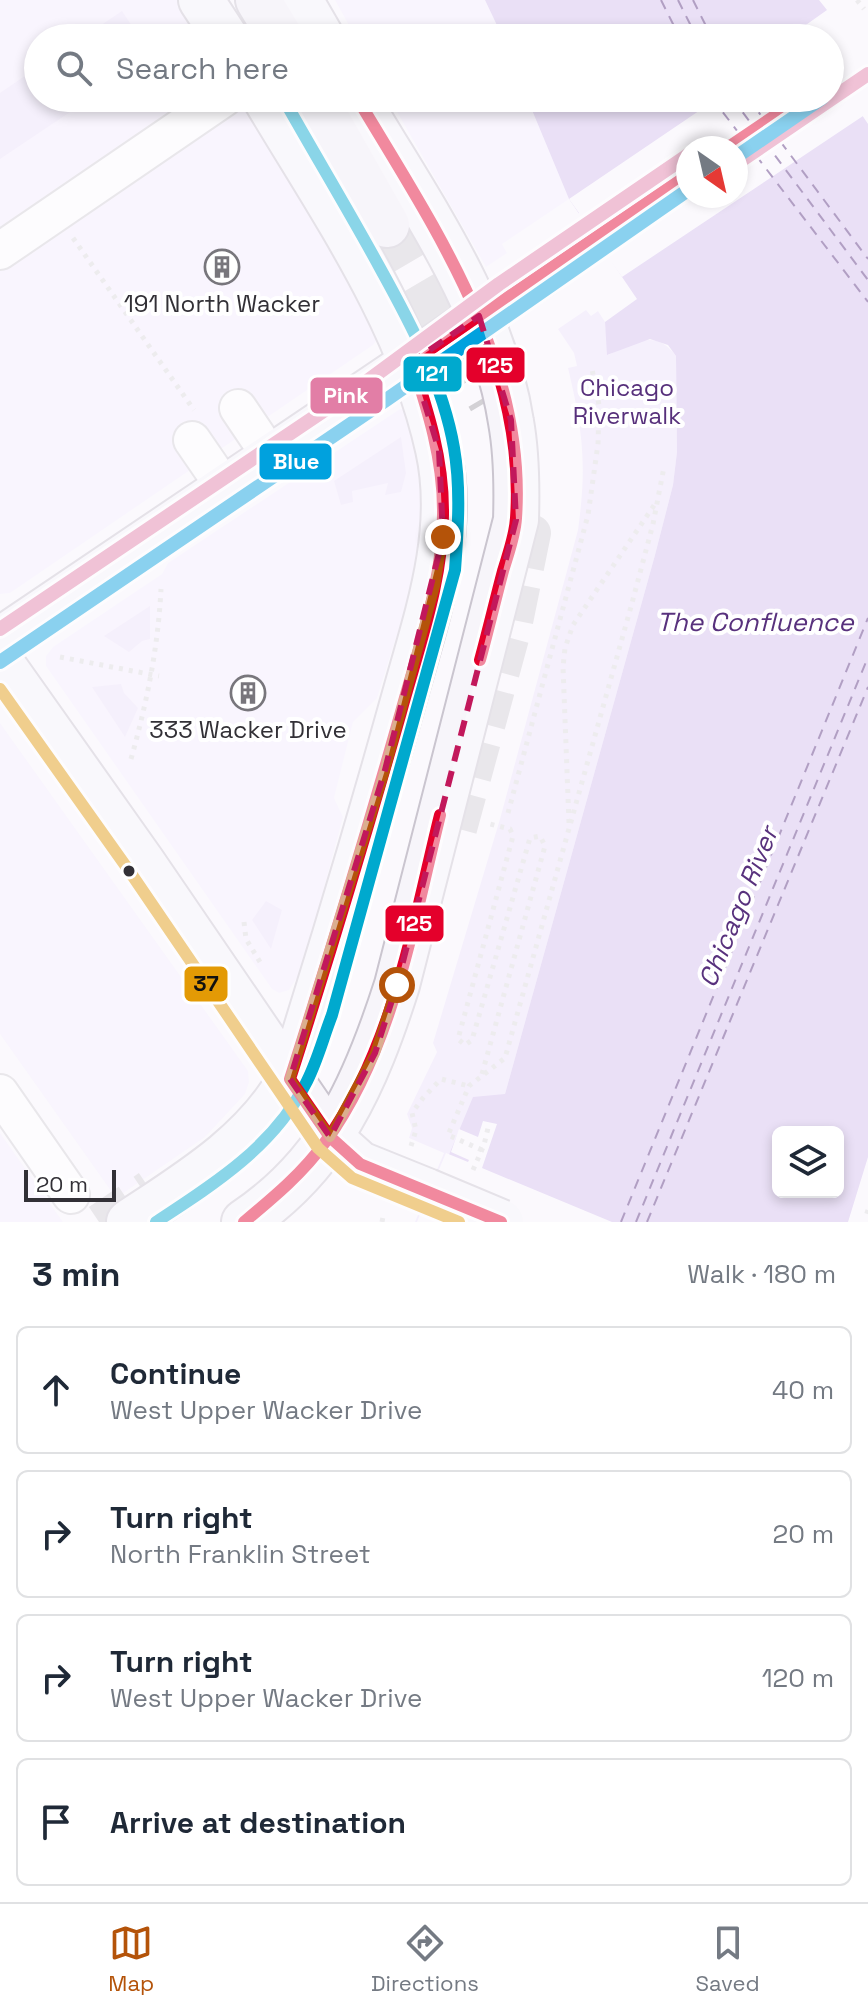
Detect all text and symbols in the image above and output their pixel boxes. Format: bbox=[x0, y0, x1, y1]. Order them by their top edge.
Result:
search box bbox=[24, 24, 844, 112]
icon: search bbox=[52, 46, 96, 90]
text: Search here bbox=[116, 49, 289, 88]
north arrow bbox=[676, 136, 748, 208]
building icon: 191 North Wacker bbox=[203, 248, 241, 286]
place label: 191 North Wacker bbox=[124, 288, 320, 319]
line badge: 125 bbox=[465, 346, 526, 384]
text: 125 bbox=[477, 351, 513, 379]
line badge: 121 bbox=[402, 355, 463, 393]
text: 121 bbox=[416, 359, 448, 387]
park label: Chicago Riverwalk bbox=[573, 372, 681, 431]
line badge: Pink bbox=[309, 376, 384, 415]
text: Pink bbox=[323, 381, 369, 409]
line badge: Blue bbox=[258, 442, 333, 481]
text: Blue bbox=[273, 447, 319, 475]
route end bbox=[425, 519, 461, 555]
water label: The Confluence bbox=[656, 605, 855, 639]
building icon: 333 Wacker Drive bbox=[229, 674, 267, 712]
place label: 333 Wacker Drive bbox=[149, 714, 347, 745]
water label: Chicago River bbox=[690, 819, 787, 992]
unlabelled marker bbox=[121, 863, 137, 879]
line badge: 125 bbox=[384, 904, 445, 943]
text: 125 bbox=[396, 909, 432, 937]
line badge: 37 bbox=[183, 965, 229, 1003]
route start bbox=[379, 967, 415, 1003]
text: 37 bbox=[193, 969, 219, 997]
map controls bbox=[772, 1126, 844, 1198]
button: layers bbox=[772, 1126, 844, 1198]
scale bar bbox=[24, 1166, 116, 1202]
text: 20 m bbox=[36, 1170, 88, 1198]
text: 3 min bbox=[32, 1253, 120, 1296]
text: Walk · 180 m bbox=[687, 1257, 836, 1291]
text: Continue bbox=[110, 1354, 241, 1393]
icon: ahead bbox=[34, 1368, 78, 1412]
text: 40 m bbox=[772, 1373, 834, 1407]
text: West Upper Wacker Drive bbox=[110, 1393, 422, 1427]
text: Turn right bbox=[110, 1498, 253, 1537]
icon: right bbox=[34, 1512, 78, 1556]
text: 20 m bbox=[773, 1517, 834, 1551]
text: North Franklin Street bbox=[110, 1537, 371, 1571]
text: Turn right bbox=[110, 1642, 253, 1681]
icon: right bbox=[34, 1656, 78, 1700]
text: 120 m bbox=[762, 1661, 834, 1695]
text: West Upper Wacker Drive bbox=[110, 1681, 422, 1715]
icon: arrive bbox=[34, 1800, 78, 1844]
text: Arrive at destination bbox=[110, 1803, 406, 1842]
tab: Map bbox=[108, 1921, 154, 1997]
tab: Directions bbox=[371, 1921, 479, 1997]
tab: Saved bbox=[695, 1921, 760, 1997]

